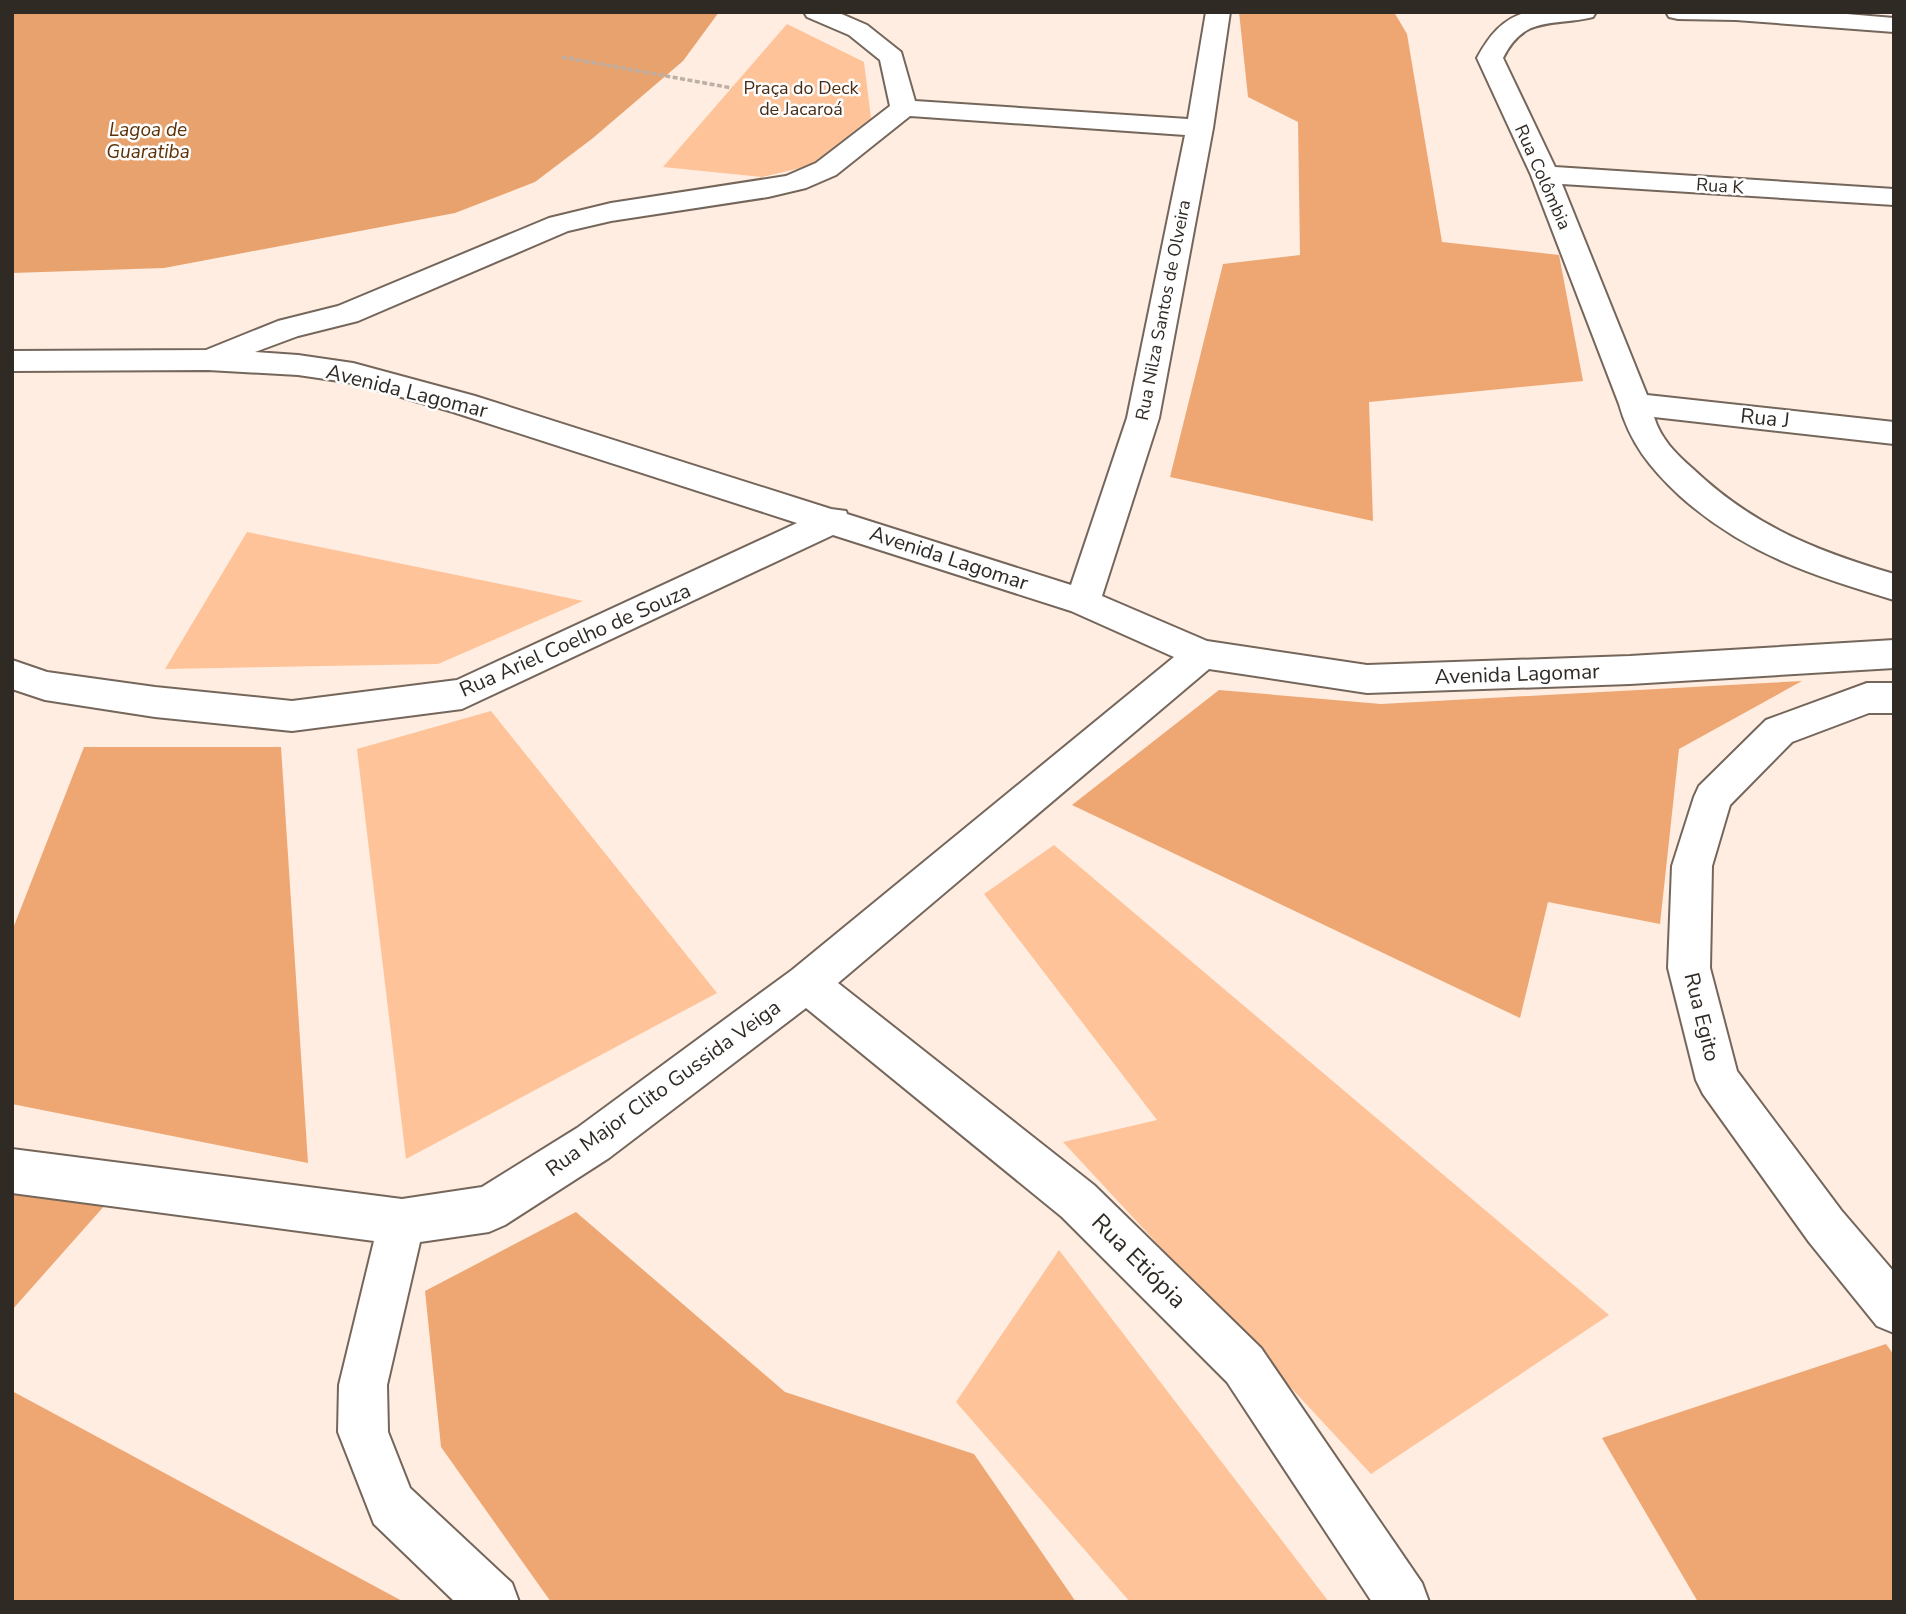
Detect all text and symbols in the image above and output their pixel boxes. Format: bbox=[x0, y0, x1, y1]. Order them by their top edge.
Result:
park label: Praça do Deck de Jacaroá bbox=[744, 76, 859, 121]
water label: Lagoa de Guaratiba bbox=[106, 117, 190, 165]
street label: Rua Colômbia bbox=[1509, 121, 1577, 233]
street label: Rua K bbox=[1695, 172, 1745, 200]
street label: Rua Nilza Santos de Olveira bbox=[1130, 198, 1196, 422]
street label: Avenida Lagomar bbox=[323, 357, 491, 425]
street label: Rua J bbox=[1739, 402, 1791, 434]
street label: Avenida Lagomar bbox=[866, 519, 1032, 597]
street label: Rua Ariel Coelho de Souza bbox=[455, 576, 695, 704]
street label: Avenida Lagomar bbox=[1434, 657, 1601, 691]
street label: Rua Egito bbox=[1677, 970, 1727, 1064]
street label: Rua Major Clito Gussida Veiga bbox=[540, 993, 786, 1183]
street label: Rua Etiópia bbox=[1085, 1207, 1193, 1315]

